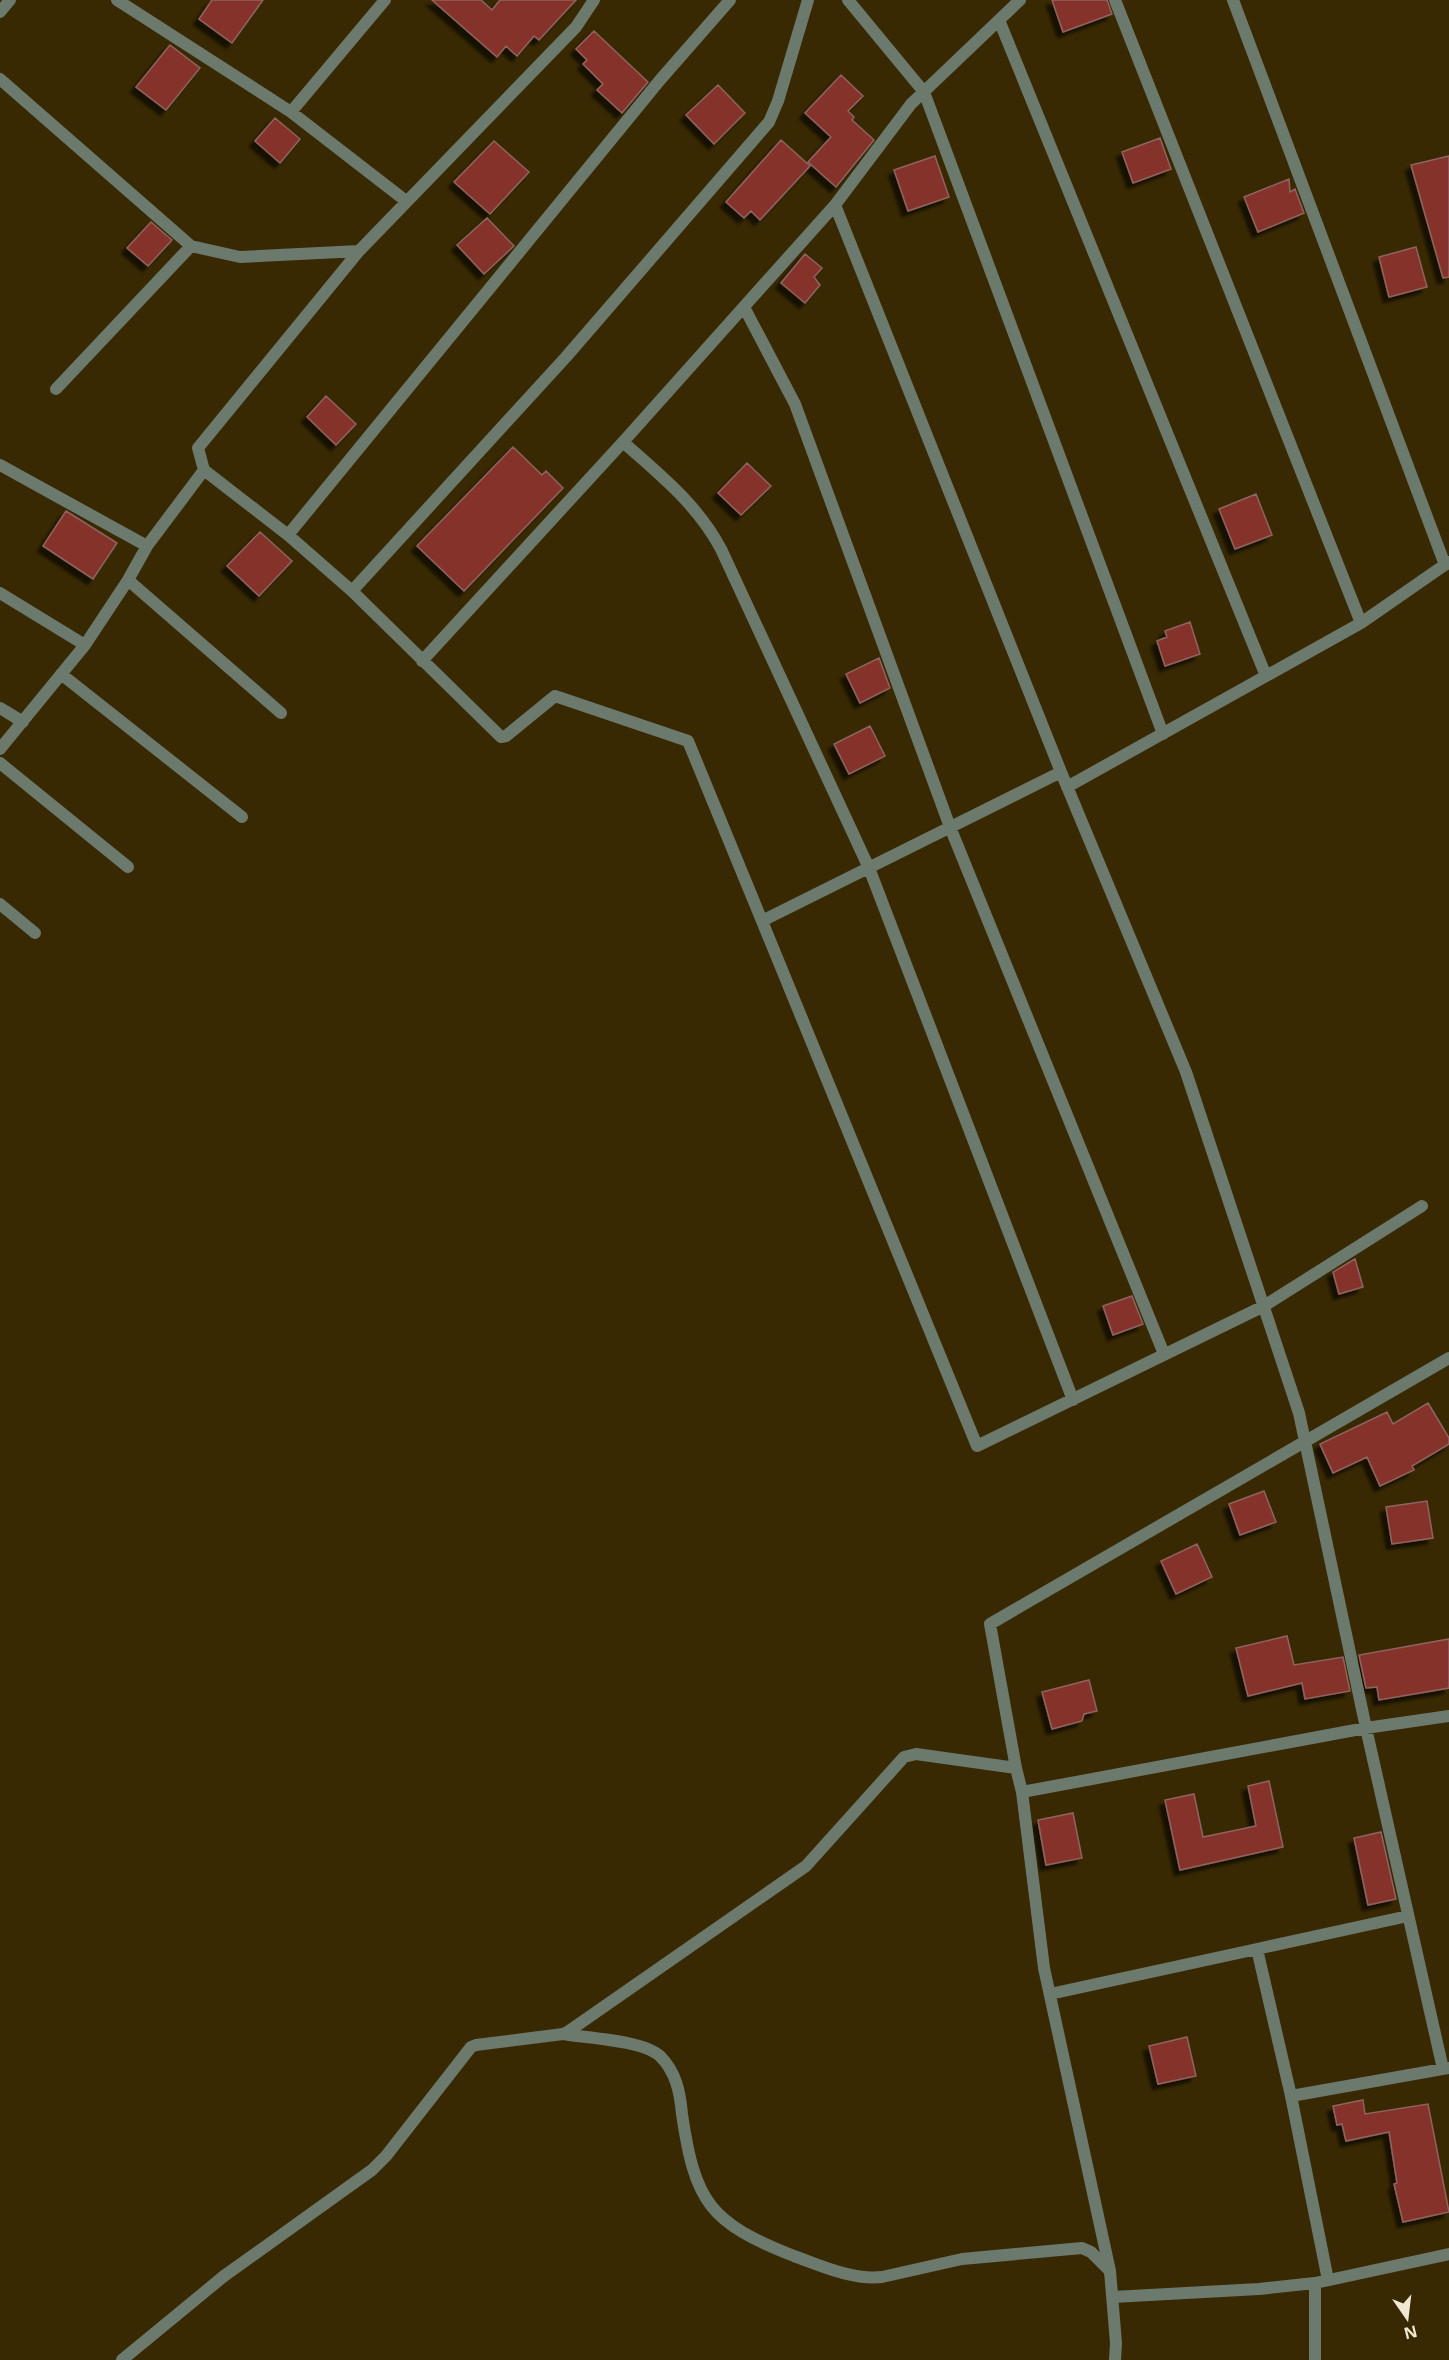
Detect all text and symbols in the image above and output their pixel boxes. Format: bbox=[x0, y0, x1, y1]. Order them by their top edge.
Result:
north arrow bbox=[1377, 2288, 1437, 2348]
text: N bbox=[1402, 2320, 1420, 2345]

